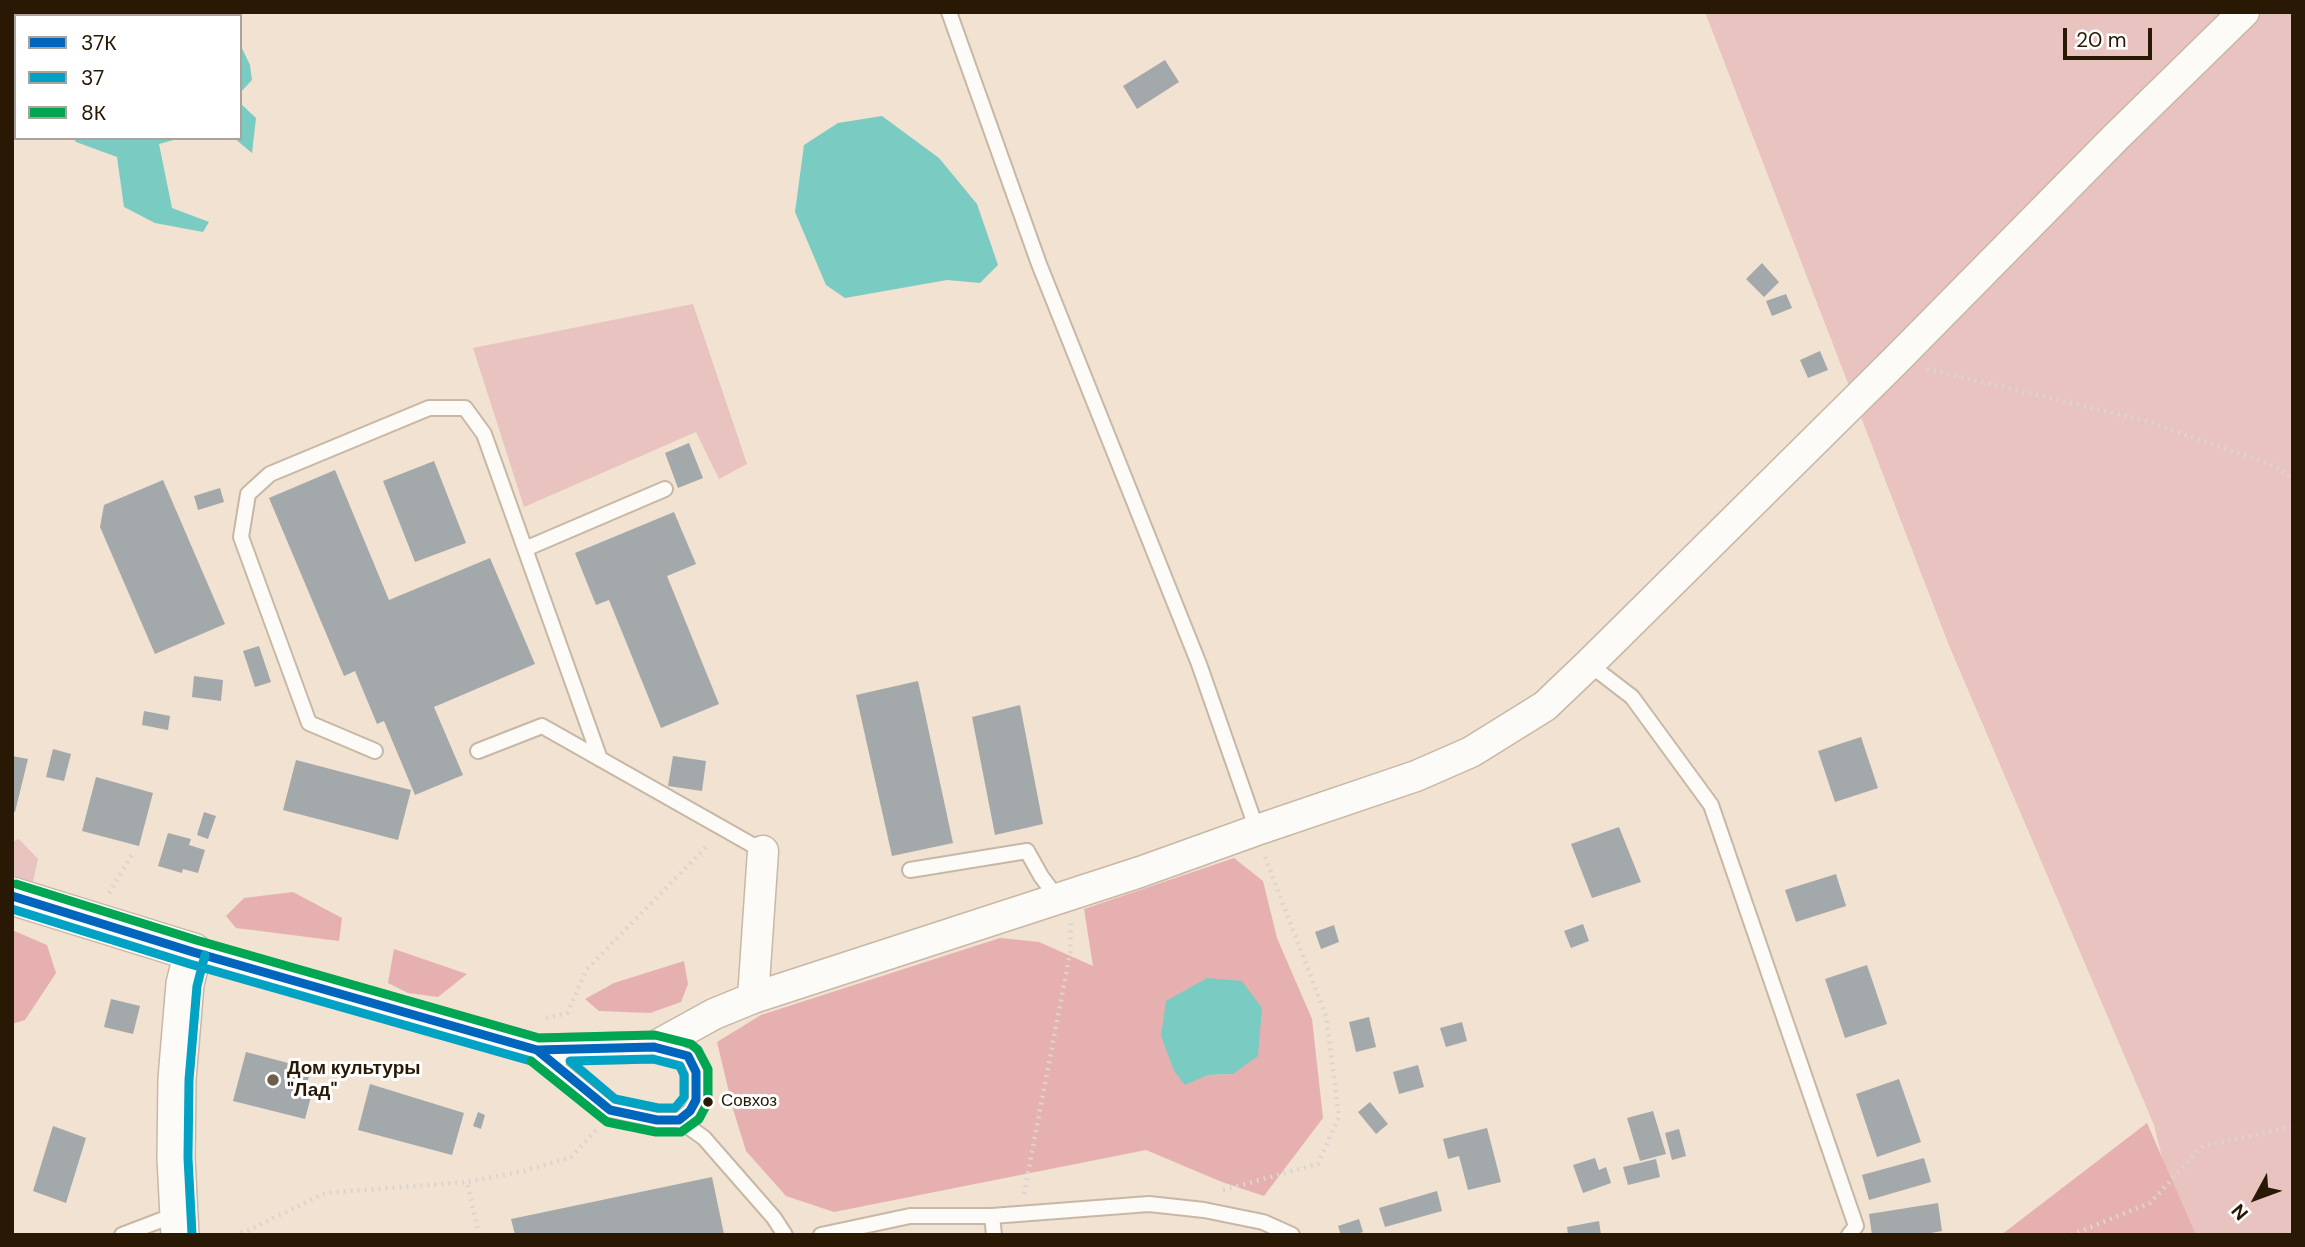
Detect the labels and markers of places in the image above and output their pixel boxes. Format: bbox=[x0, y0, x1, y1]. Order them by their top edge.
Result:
place label: Дом культуры "Лад" bbox=[287, 1058, 420, 1102]
marker: Дом культуры "Лад" bbox=[265, 1072, 281, 1088]
place label: Совхоз bbox=[721, 1092, 777, 1112]
marker: Совхоз bbox=[701, 1095, 715, 1109]

